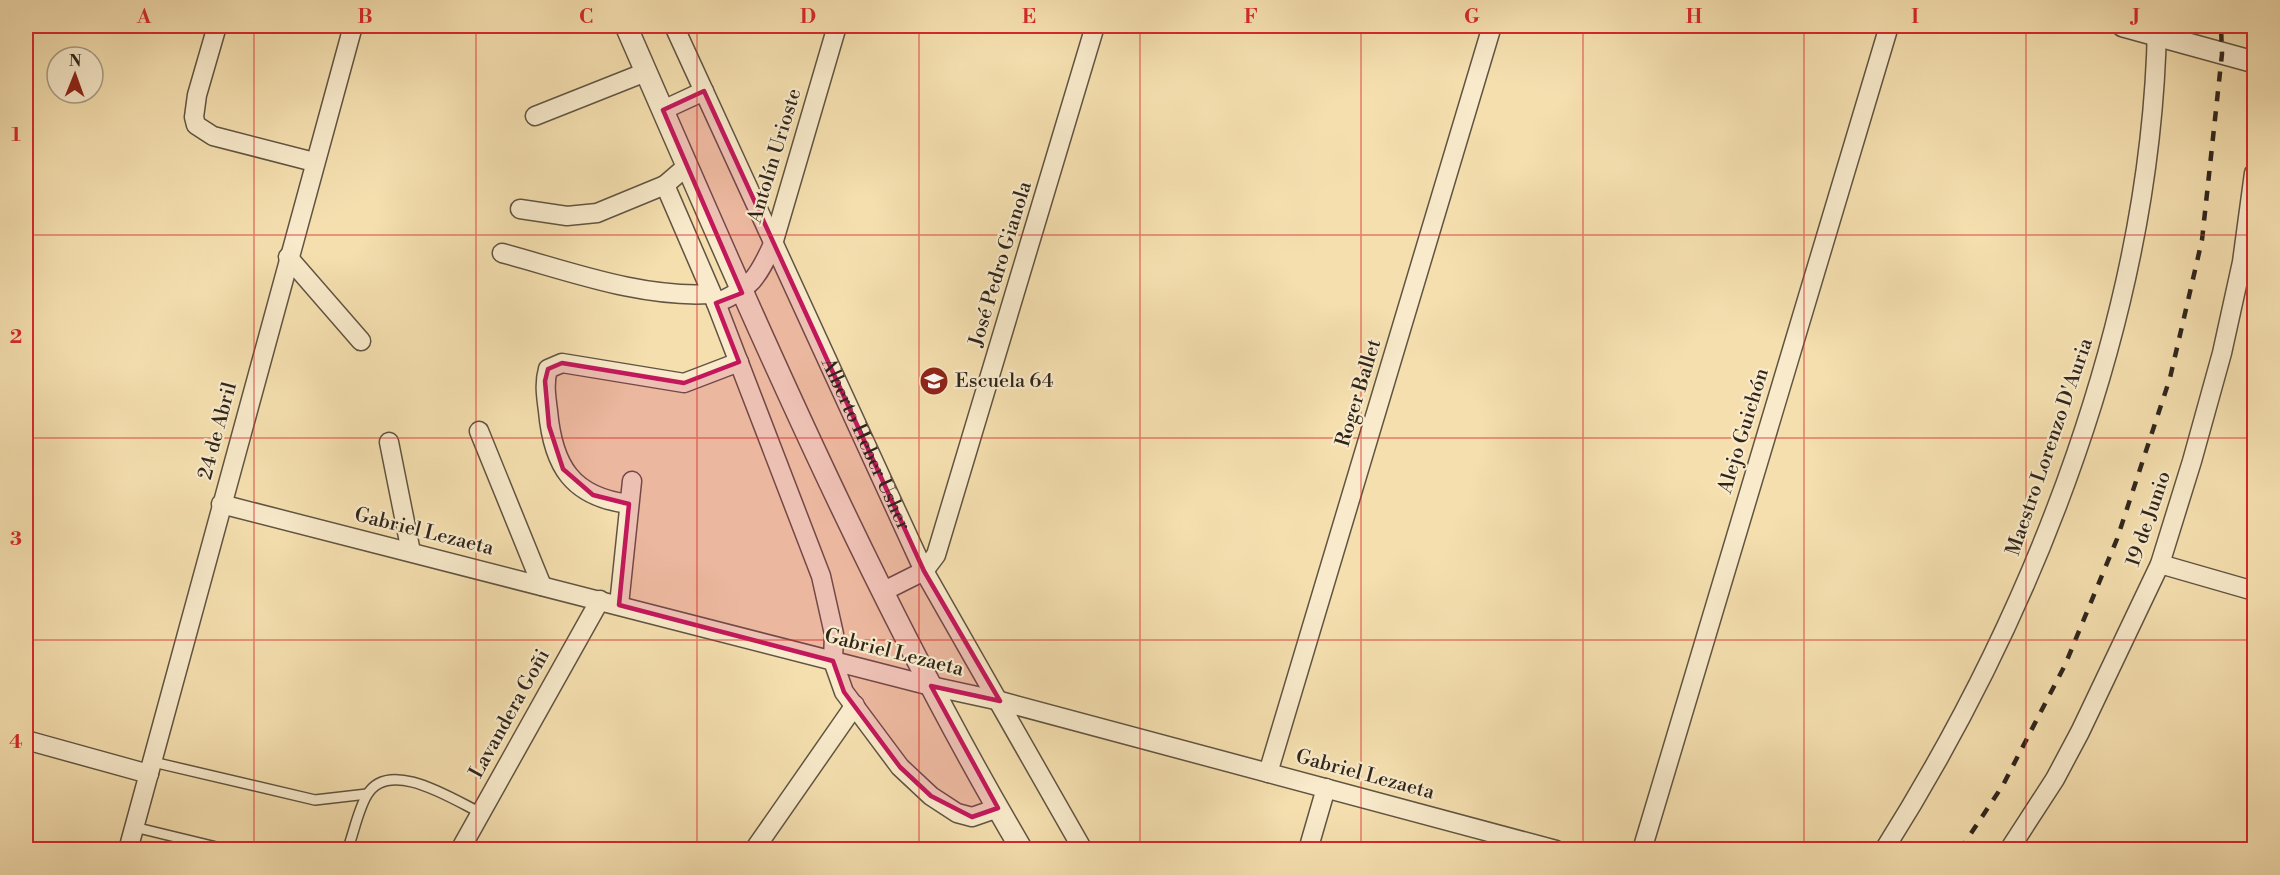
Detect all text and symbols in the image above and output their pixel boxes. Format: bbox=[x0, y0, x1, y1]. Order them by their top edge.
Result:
text: A bbox=[136, 5, 152, 30]
text: B bbox=[357, 5, 373, 30]
text: C bbox=[579, 5, 593, 30]
text: D bbox=[800, 5, 816, 30]
text: E bbox=[1022, 5, 1036, 30]
text: F bbox=[1244, 5, 1258, 30]
text: G bbox=[1464, 5, 1480, 30]
text: H bbox=[1686, 5, 1703, 30]
text: I bbox=[1911, 5, 1919, 30]
text: J bbox=[2129, 5, 2140, 30]
north arrow bbox=[45, 45, 105, 105]
text: N bbox=[69, 51, 82, 71]
street label: Antolín Urioste bbox=[742, 86, 807, 227]
text: 1 bbox=[11, 123, 21, 148]
street label: José Pedro Gianola bbox=[964, 178, 1038, 350]
text: 2 bbox=[10, 325, 22, 350]
street label: Maestro Lorenzo D'Auria bbox=[2001, 334, 2099, 559]
street label: Roger Ballet bbox=[1331, 336, 1387, 450]
street label: Alberto Heber Usher bbox=[815, 353, 916, 535]
school or university icon: Escuela 64 bbox=[918, 365, 950, 397]
street label: Alejo Guichón bbox=[1713, 365, 1775, 498]
place label: Escuela 64 bbox=[955, 369, 1054, 394]
street label: 24 de Abril bbox=[193, 380, 243, 482]
street label: 19 de Junio bbox=[2121, 468, 2177, 570]
street label: Gabriel Lezaeta bbox=[352, 503, 497, 562]
text: 3 bbox=[10, 527, 22, 552]
street label: Gabriel Lezaeta bbox=[822, 624, 967, 683]
street label: Lavandera Goñi bbox=[464, 645, 556, 783]
text: 4 bbox=[9, 730, 23, 755]
street label: Gabriel Lezaeta bbox=[1293, 744, 1438, 806]

